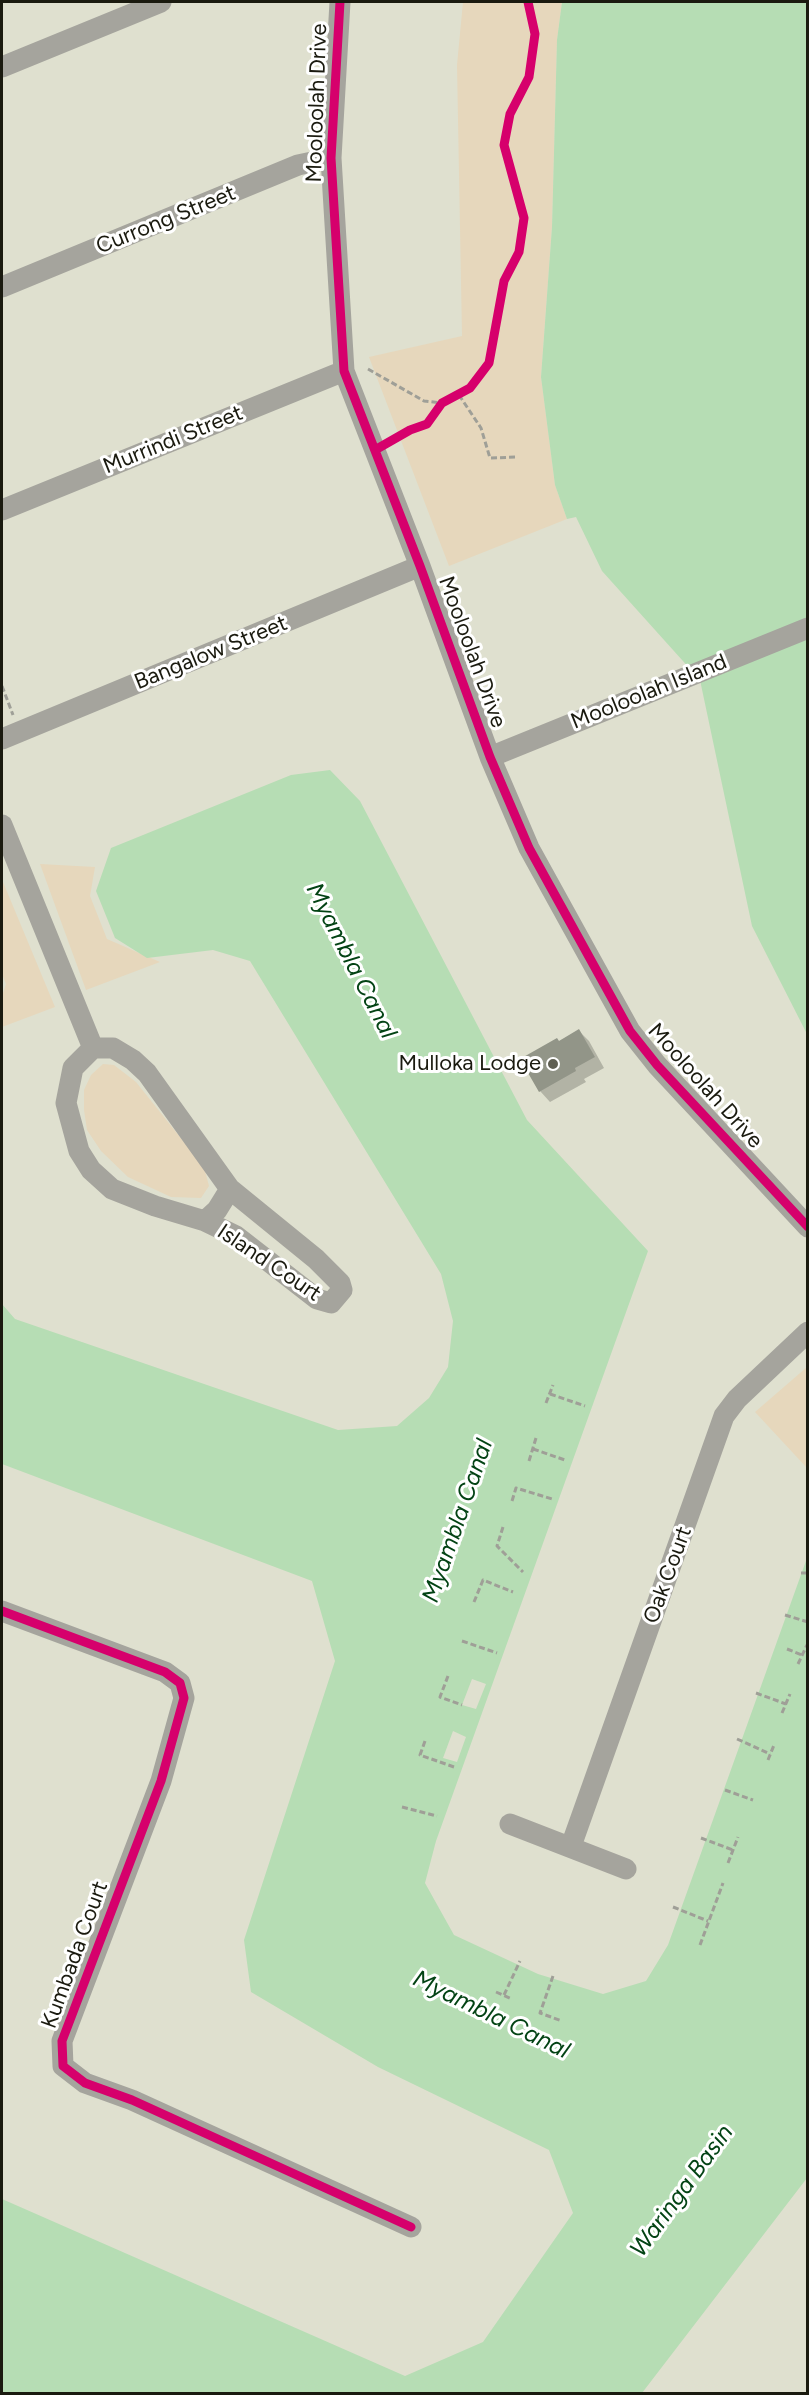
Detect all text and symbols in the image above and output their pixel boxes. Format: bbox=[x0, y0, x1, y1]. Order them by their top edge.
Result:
street label: Mooloolah Drive bbox=[301, 23, 333, 183]
street label: Currong Street bbox=[92, 180, 240, 260]
street label: Murrindi Street bbox=[99, 400, 247, 480]
street label: Mooloolah Drive bbox=[432, 573, 512, 731]
street label: Bangalow Street bbox=[131, 610, 291, 696]
street label: Mooloolah Island bbox=[567, 649, 731, 735]
water label: Myambla Canal bbox=[299, 878, 403, 1044]
street label: Mooloolah Drive bbox=[642, 1018, 768, 1154]
place label: Mulloka Lodge bbox=[399, 1051, 541, 1077]
marker: Mulloka Lodge bbox=[546, 1057, 560, 1071]
street label: Island Court bbox=[212, 1219, 326, 1307]
water label: Myambla Canal bbox=[417, 1436, 499, 1606]
street label: Oak Court bbox=[638, 1523, 698, 1627]
street label: Kumbada Court bbox=[36, 1878, 114, 2032]
water label: Myambla Canal bbox=[408, 1965, 574, 2065]
water label: Waringa Basin bbox=[624, 2119, 740, 2263]

